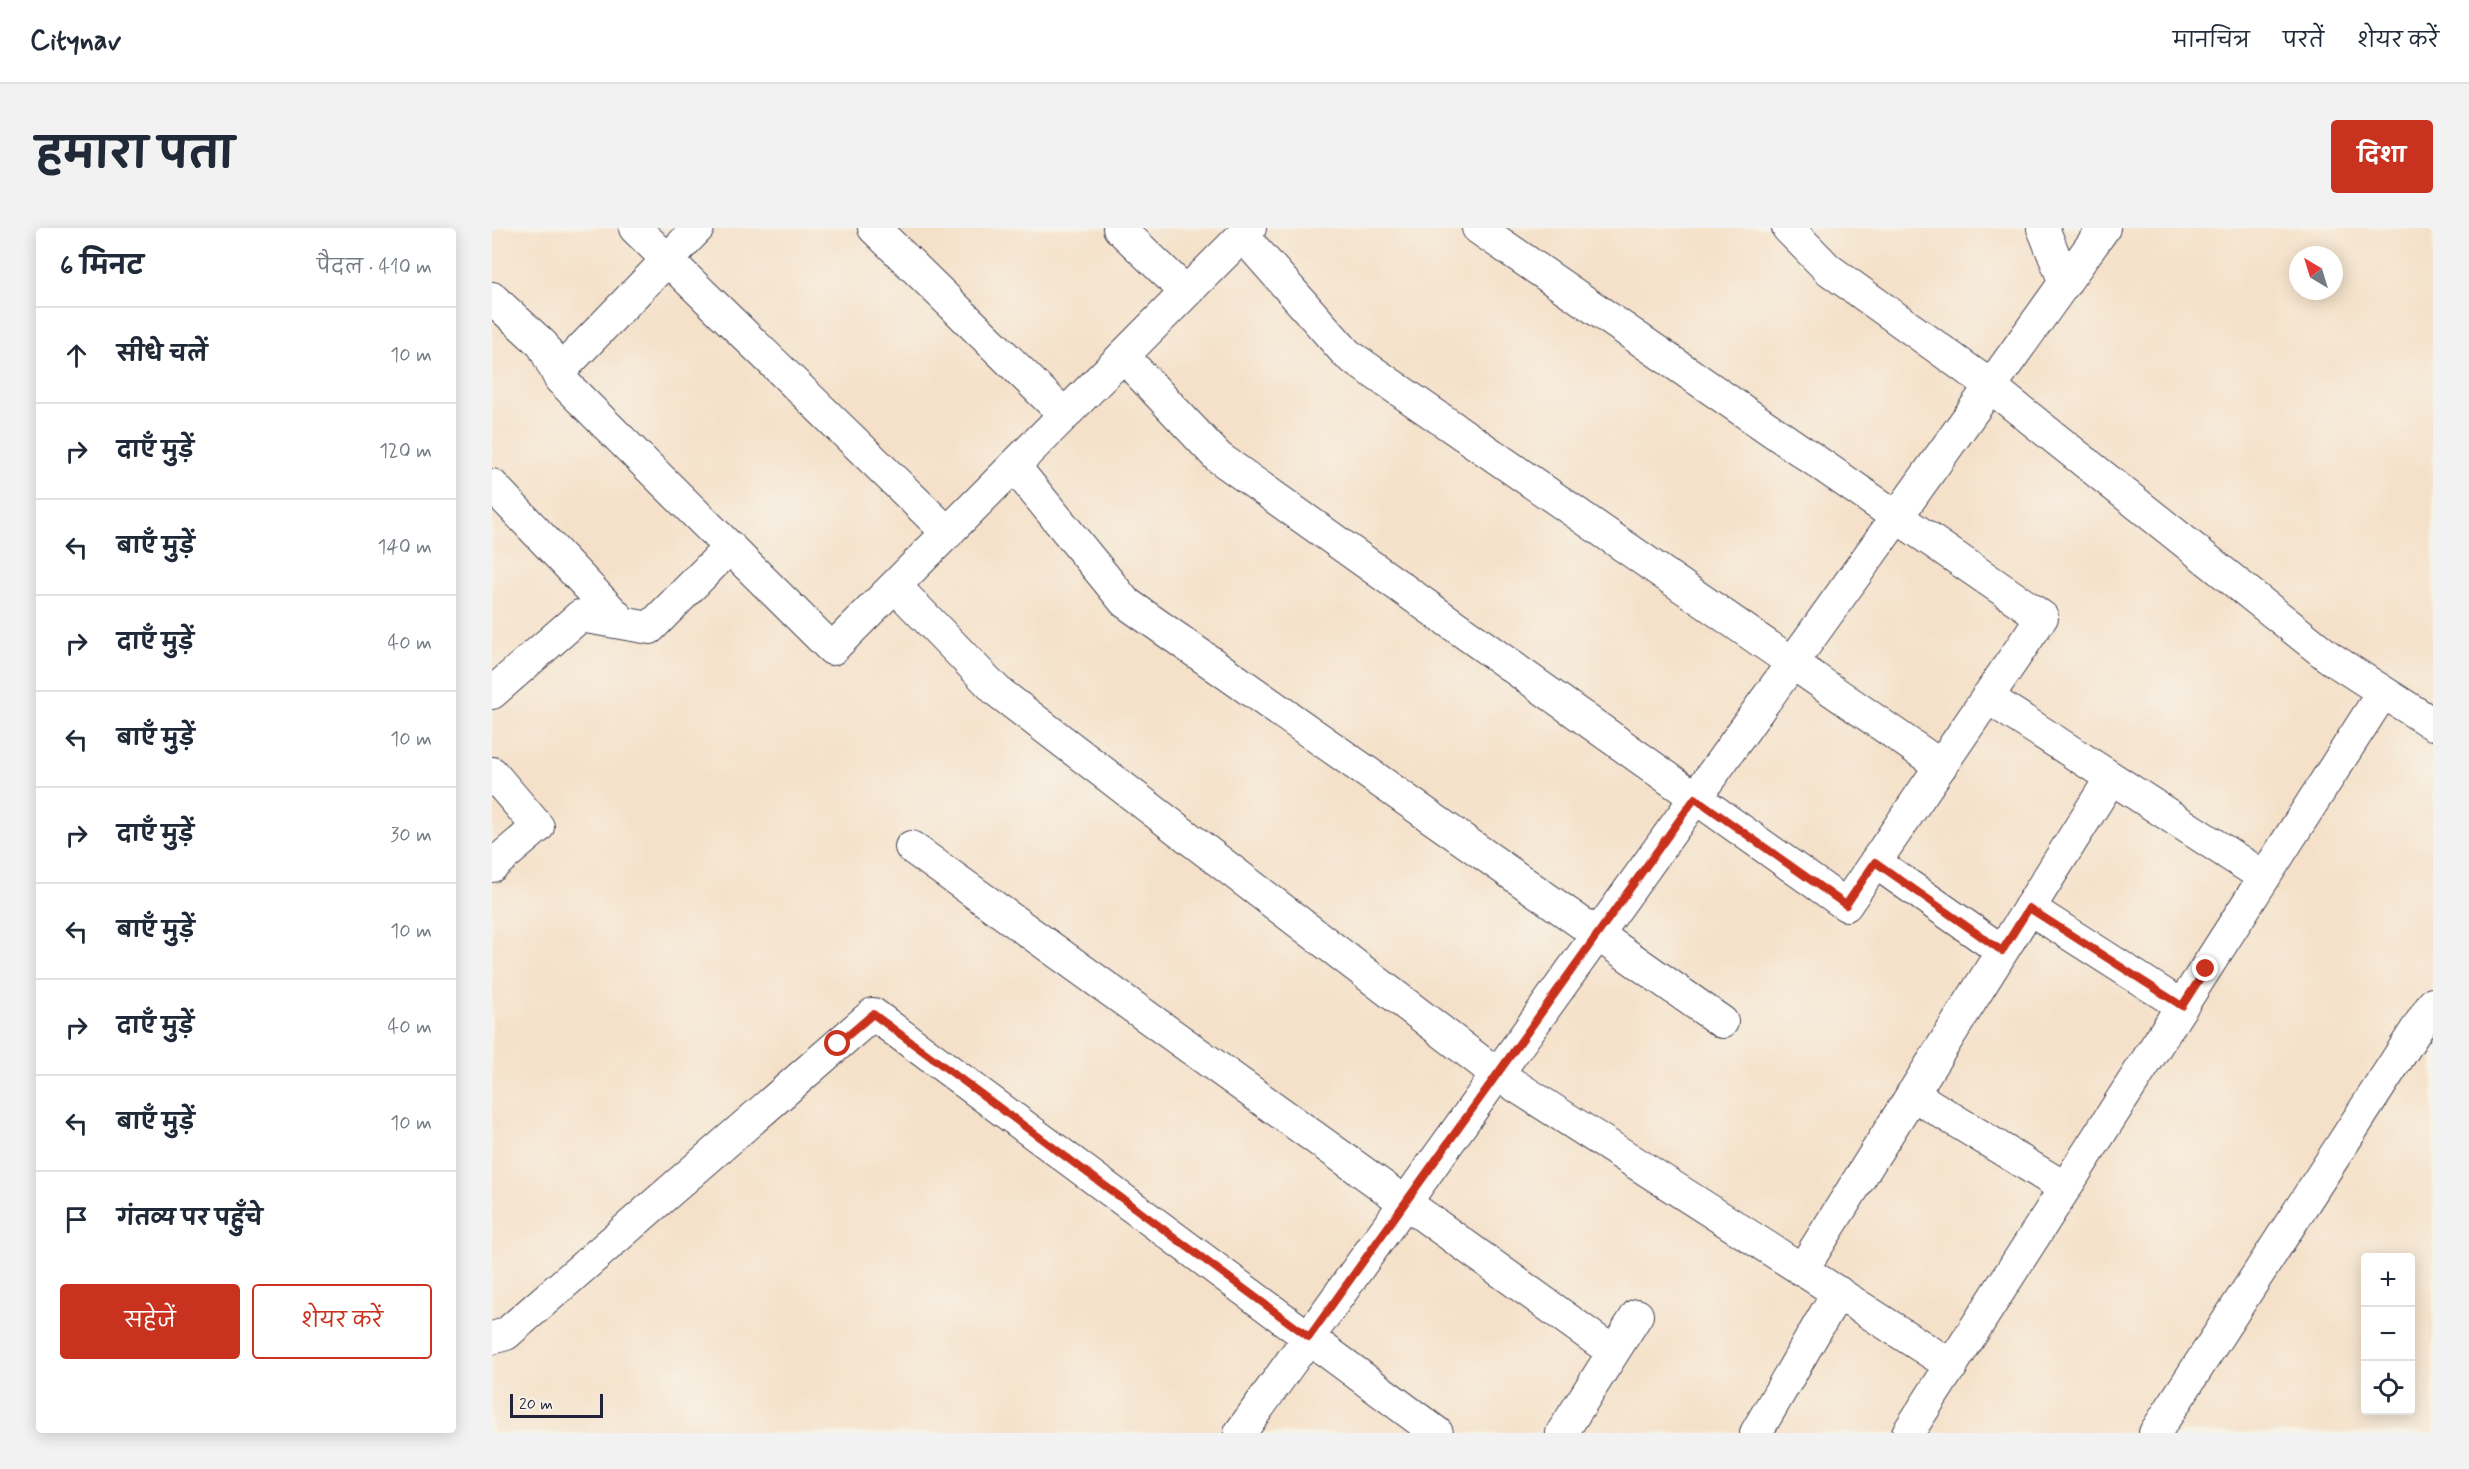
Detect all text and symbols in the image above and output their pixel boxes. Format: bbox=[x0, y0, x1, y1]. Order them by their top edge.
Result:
text: Citynav bbox=[30, 23, 121, 60]
text: मानचित्र bbox=[2173, 27, 2250, 55]
text: परतें bbox=[2283, 27, 2324, 55]
text: शेयर करें bbox=[2357, 27, 2439, 55]
button: दिशा bbox=[2331, 120, 2433, 193]
text: हमारा पता bbox=[36, 128, 234, 183]
north arrow bbox=[2289, 246, 2343, 300]
text: 6 मिनट bbox=[60, 250, 143, 284]
text: पैदल · 410 m bbox=[317, 254, 432, 281]
icon: ahead bbox=[60, 339, 93, 372]
text: सीधे चलें bbox=[117, 341, 207, 369]
text: 10 m bbox=[390, 342, 432, 369]
icon: right bbox=[60, 435, 93, 468]
text: दाएँ मुड़ें bbox=[117, 437, 194, 465]
text: 120 m bbox=[379, 438, 432, 465]
icon: left bbox=[60, 531, 93, 564]
text: बाएँ मुड़ें bbox=[117, 533, 195, 561]
text: 140 m bbox=[378, 534, 432, 561]
icon: right bbox=[60, 627, 93, 660]
text: दाएँ मुड़ें bbox=[117, 629, 194, 657]
text: 40 m bbox=[388, 630, 432, 657]
icon: left bbox=[60, 723, 93, 756]
text: बाएँ मुड़ें bbox=[117, 725, 195, 753]
text: 10 m bbox=[390, 726, 432, 753]
icon: right bbox=[60, 819, 93, 852]
text: दाएँ मुड़ें bbox=[117, 821, 194, 849]
text: 30 m bbox=[390, 822, 432, 849]
icon: left bbox=[60, 915, 93, 948]
text: बाएँ मुड़ें bbox=[117, 917, 195, 945]
text: 10 m bbox=[390, 918, 432, 945]
route end bbox=[2192, 955, 2218, 981]
icon: right bbox=[60, 1011, 93, 1044]
text: दाएँ मुड़ें bbox=[117, 1013, 194, 1041]
text: 40 m bbox=[388, 1014, 432, 1041]
route start bbox=[824, 1030, 850, 1056]
icon: left bbox=[60, 1107, 93, 1140]
text: बाएँ मुड़ें bbox=[117, 1109, 195, 1137]
text: 10 m bbox=[390, 1110, 432, 1137]
icon: arrive bbox=[60, 1203, 93, 1236]
text: गंतव्य पर पहुँचे bbox=[117, 1205, 263, 1233]
map controls bbox=[2361, 1253, 2415, 1415]
button: + bbox=[2361, 1253, 2415, 1307]
button: सहेजें bbox=[60, 1284, 240, 1359]
button: शेयर करें bbox=[252, 1284, 432, 1359]
button: − bbox=[2361, 1307, 2415, 1361]
button: locate bbox=[2361, 1361, 2415, 1415]
scale bar bbox=[510, 1391, 603, 1418]
text: 20 m bbox=[519, 1394, 553, 1415]

